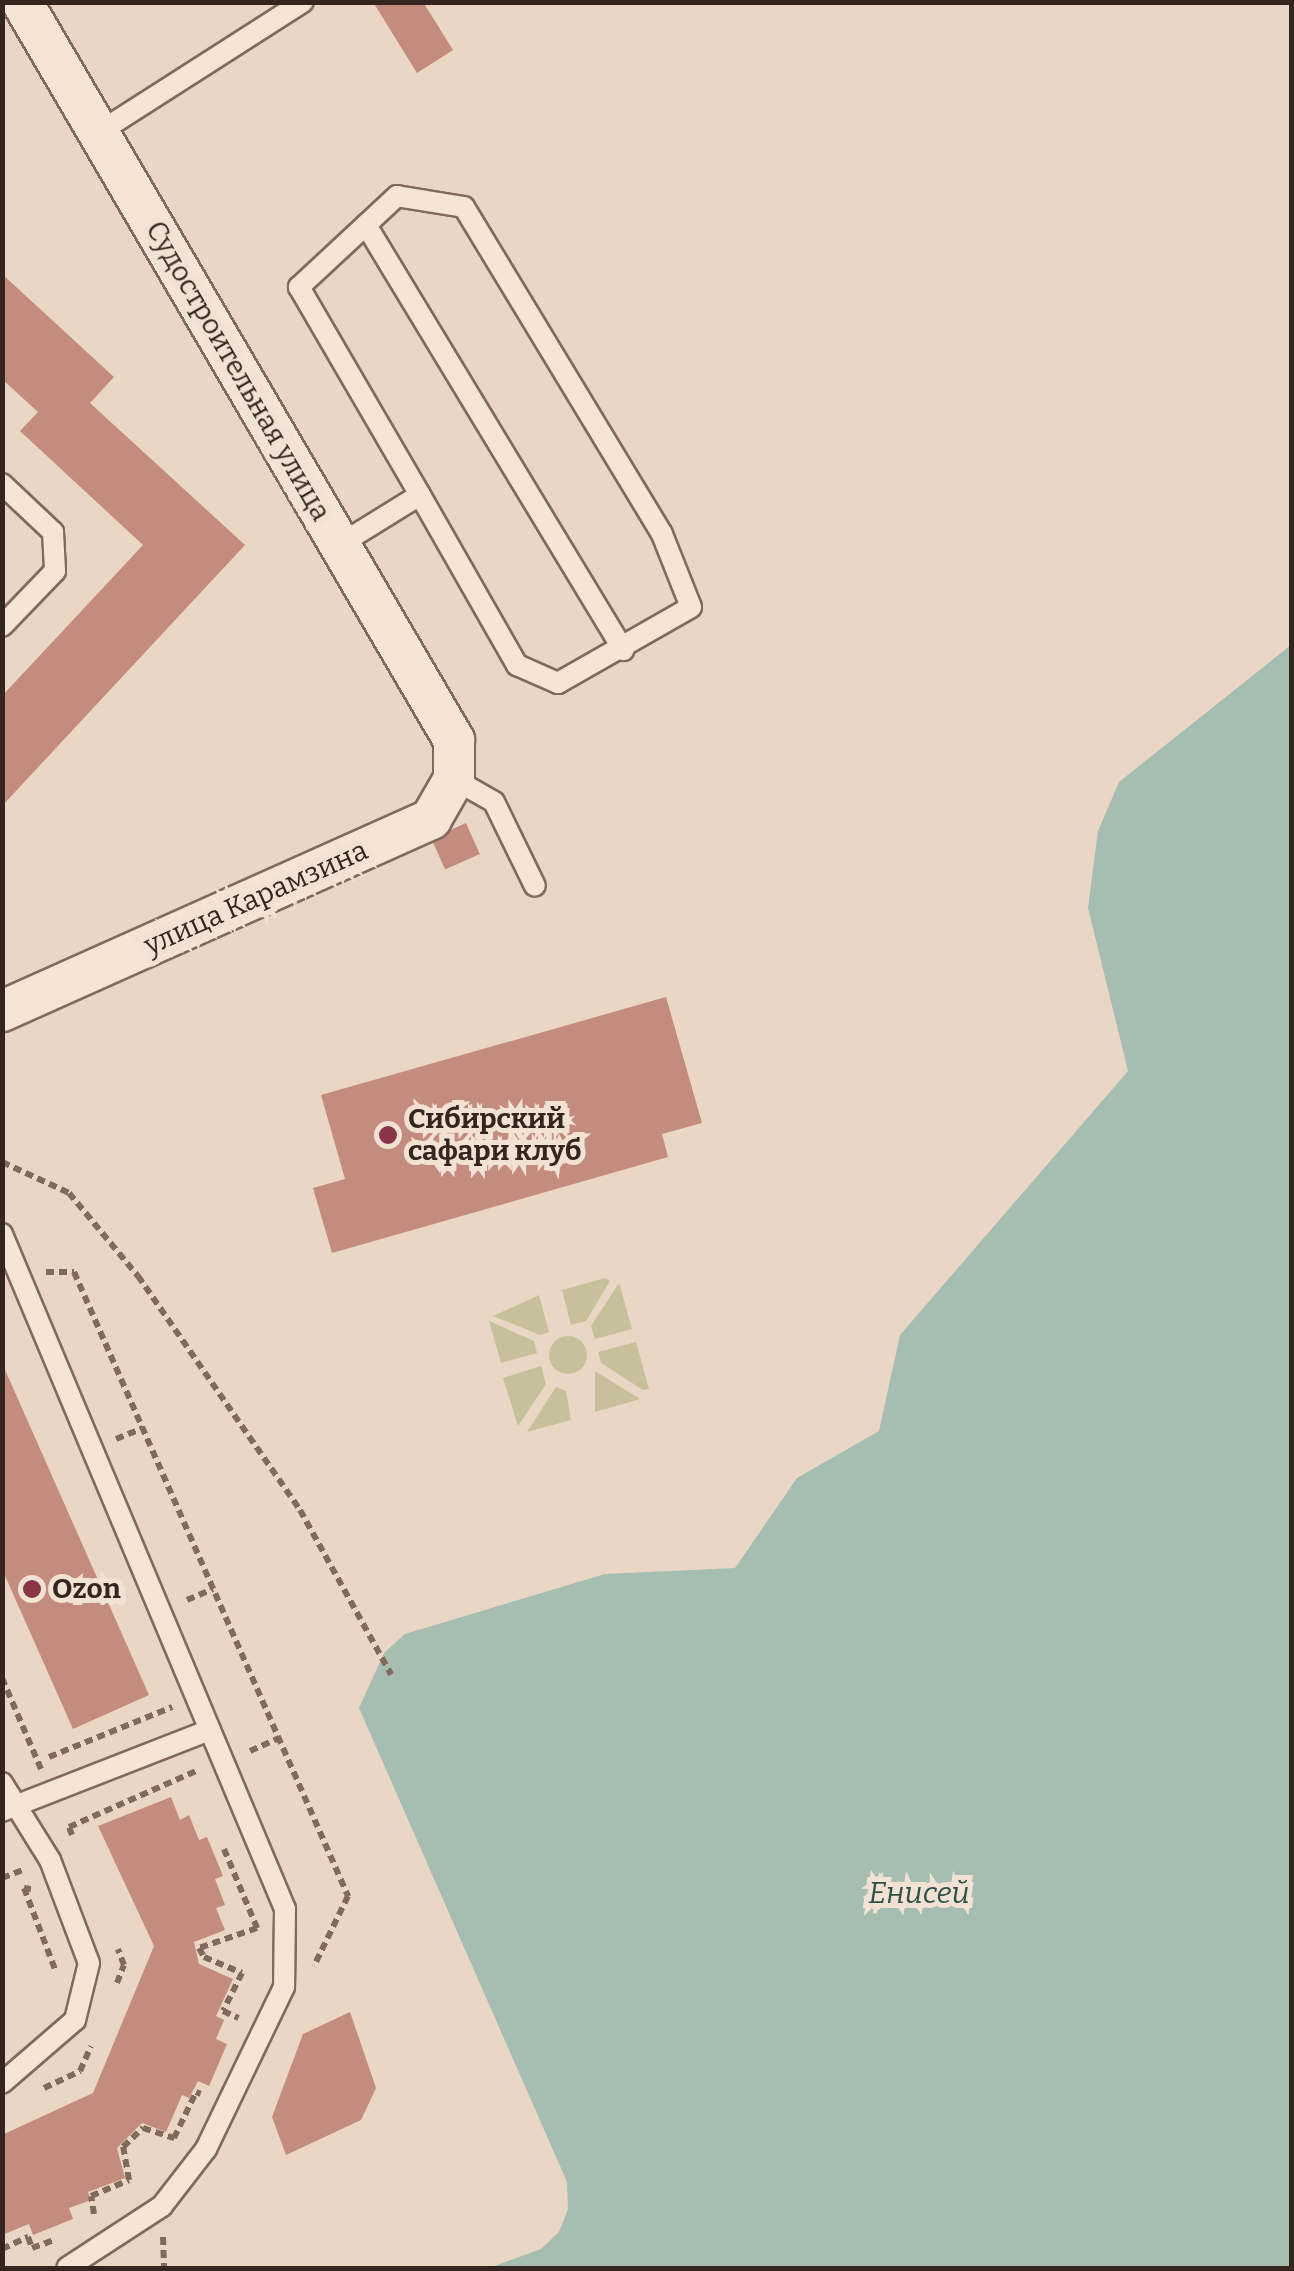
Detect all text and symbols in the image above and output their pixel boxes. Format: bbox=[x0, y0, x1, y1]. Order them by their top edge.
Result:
street label: Судостроительная улица bbox=[138, 215, 338, 527]
street label: улица Карамзина bbox=[139, 834, 373, 962]
place label: Сибирский сафари клуб bbox=[408, 1102, 581, 1168]
marker: Сибирский сафари клуб bbox=[377, 1124, 399, 1146]
place label: Ozon bbox=[52, 1572, 121, 1606]
marker: Ozon bbox=[21, 1578, 43, 1600]
water label: Енисей bbox=[868, 1875, 970, 1911]

